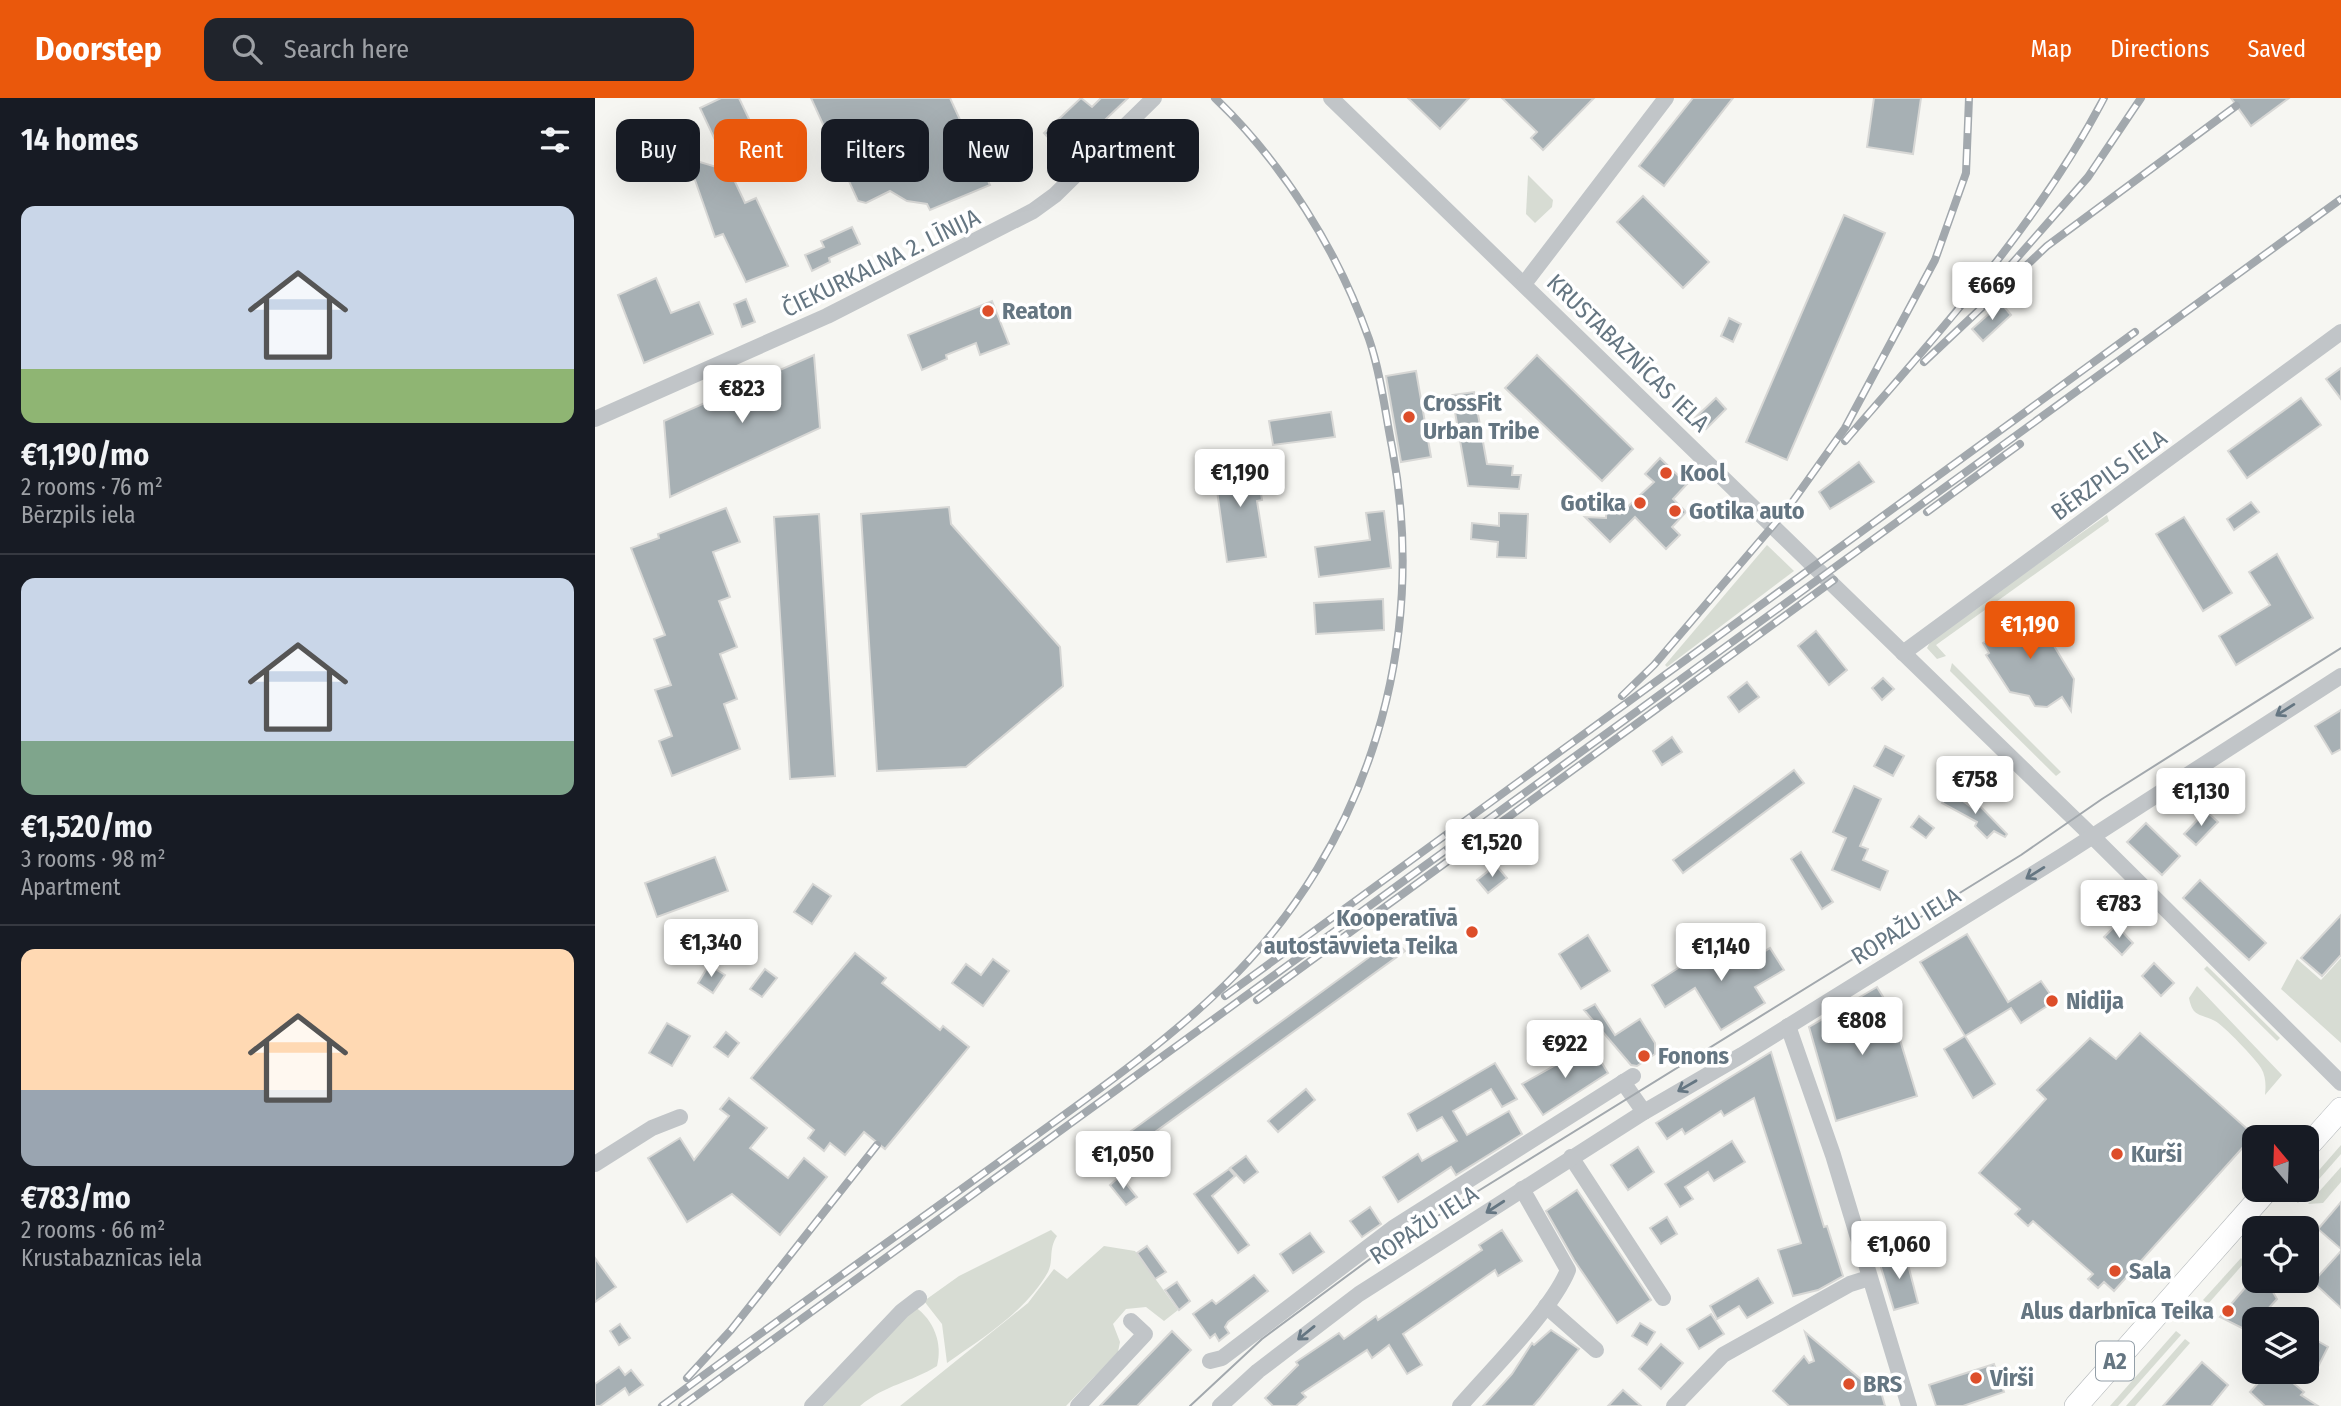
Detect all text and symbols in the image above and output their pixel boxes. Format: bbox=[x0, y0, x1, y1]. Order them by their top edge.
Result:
search box bbox=[204, 18, 694, 81]
text: Doorstep bbox=[35, 29, 162, 69]
icon: search bbox=[228, 30, 266, 68]
text: Search here bbox=[284, 34, 409, 65]
text: Map bbox=[2031, 35, 2072, 63]
text: Directions bbox=[2110, 35, 2209, 63]
text: Saved bbox=[2247, 35, 2306, 63]
chip: Buy bbox=[616, 119, 700, 182]
chip: Rent bbox=[714, 119, 807, 182]
chip: Filters bbox=[821, 119, 929, 182]
chip: New bbox=[943, 119, 1033, 182]
chip: Apartment bbox=[1047, 119, 1199, 182]
icon: filters bbox=[536, 121, 574, 159]
text: 14 homes bbox=[21, 122, 138, 158]
street label: ČIEKURKALNA 2. LĪNIJA bbox=[777, 202, 985, 323]
icon: home bbox=[235, 252, 361, 378]
pin: €669 bbox=[1951, 262, 2033, 322]
street label: KRUSTABAZNĪCAS IELA bbox=[1541, 268, 1715, 438]
text: €669 bbox=[1968, 271, 2016, 299]
place label: Reaton bbox=[1002, 297, 1072, 325]
marker: Reaton bbox=[980, 303, 996, 319]
pin: €823 bbox=[701, 366, 783, 425]
text: €823 bbox=[719, 374, 765, 402]
place label: CrossFit Urban Tribe bbox=[1423, 389, 1539, 445]
marker: CrossFit Urban Tribe bbox=[1401, 409, 1417, 425]
street label: BĒRZPILS IELA bbox=[2046, 423, 2173, 526]
text: €1,190/mo bbox=[21, 437, 149, 473]
pin: €1,190 bbox=[1183, 450, 1297, 509]
text: €1,190 bbox=[1211, 458, 1269, 486]
place label: Kool bbox=[1680, 459, 1726, 487]
marker: Kool bbox=[1658, 465, 1674, 481]
text: 2 rooms · 76 m² bbox=[21, 473, 163, 501]
place label: Gotika bbox=[1561, 489, 1626, 517]
marker: Gotika bbox=[1632, 495, 1648, 511]
place label: Gotika auto bbox=[1689, 497, 1805, 525]
text: Bērzpils iela bbox=[21, 501, 136, 529]
marker: Gotika auto bbox=[1667, 503, 1683, 519]
pin: €1,190 bbox=[1973, 602, 2087, 661]
text: €1,190 bbox=[2001, 610, 2059, 638]
icon: home bbox=[235, 624, 361, 750]
one-way arrow bbox=[2276, 704, 2296, 718]
pin: €758 bbox=[1934, 756, 2016, 816]
text: €758 bbox=[1952, 765, 1998, 793]
pin: €1,130 bbox=[2144, 768, 2258, 828]
text: €1,130 bbox=[2172, 777, 2230, 805]
text: €1,520/mo bbox=[21, 809, 153, 845]
pin: €1,520 bbox=[1435, 820, 1549, 879]
text: €1,520 bbox=[1461, 828, 1523, 856]
text: 3 rooms · 98 m² bbox=[21, 845, 166, 873]
one-way arrow bbox=[2025, 866, 2045, 880]
text: Apartment bbox=[21, 873, 121, 901]
pin: €783 bbox=[2078, 880, 2160, 940]
street label: ROPAŽU IELA bbox=[1846, 881, 1966, 971]
text: €783 bbox=[2097, 889, 2141, 917]
place label: Kooperatīvā autostāvvieta Teika bbox=[1264, 904, 1458, 960]
pin: €1,340 bbox=[654, 920, 768, 979]
marker: Kooperatīvā autostāvvieta Teika bbox=[1464, 924, 1480, 940]
pin: €1,140 bbox=[1664, 924, 1778, 983]
text: €1,340 bbox=[680, 928, 742, 956]
text: €1,140 bbox=[1692, 932, 1750, 960]
place label: Nidija bbox=[2066, 987, 2124, 1015]
marker: Nidija bbox=[2044, 993, 2060, 1009]
icon: home bbox=[235, 995, 361, 1121]
pin: €808 bbox=[1821, 998, 1903, 1057]
text: €808 bbox=[1838, 1006, 1886, 1034]
pin: €922 bbox=[1524, 1020, 1606, 1080]
text: €922 bbox=[1543, 1029, 1587, 1057]
place label: Fonons bbox=[1658, 1042, 1730, 1070]
marker: Fonons bbox=[1636, 1048, 1652, 1064]
one-way arrow bbox=[1678, 1079, 1698, 1093]
north arrow bbox=[2242, 1125, 2319, 1202]
map controls bbox=[2242, 1125, 2319, 1384]
pin: €1,050 bbox=[1066, 1132, 1180, 1191]
text: €1,050 bbox=[1092, 1140, 1154, 1168]
place label: Kurši bbox=[2131, 1140, 2182, 1168]
marker: Kurši bbox=[2109, 1146, 2125, 1162]
street label: ROPAŽU IELA bbox=[1365, 1179, 1484, 1270]
text: €783/mo bbox=[21, 1180, 131, 1216]
one-way arrow bbox=[1485, 1200, 1505, 1214]
text: 2 rooms · 66 m² bbox=[21, 1216, 165, 1244]
button: locate bbox=[2242, 1216, 2319, 1293]
pin: €1,060 bbox=[1842, 1222, 1956, 1281]
text: €1,060 bbox=[1867, 1230, 1931, 1258]
text: Krustabaznīcas iela bbox=[21, 1244, 202, 1272]
place label: Sala bbox=[2129, 1257, 2172, 1285]
marker: Sala bbox=[2107, 1263, 2123, 1279]
place label: Alus darbnīca Teika bbox=[2020, 1297, 2214, 1325]
marker: Alus darbnīca Teika bbox=[2220, 1303, 2236, 1319]
button: layers bbox=[2242, 1307, 2319, 1384]
one-way arrow bbox=[1297, 1325, 1315, 1341]
road number: A2 bbox=[2096, 1342, 2134, 1380]
place label: Virši bbox=[1989, 1364, 2034, 1392]
place label: BRS bbox=[1863, 1370, 1902, 1398]
marker: Virši bbox=[1968, 1370, 1984, 1386]
marker: BRS bbox=[1841, 1376, 1857, 1392]

